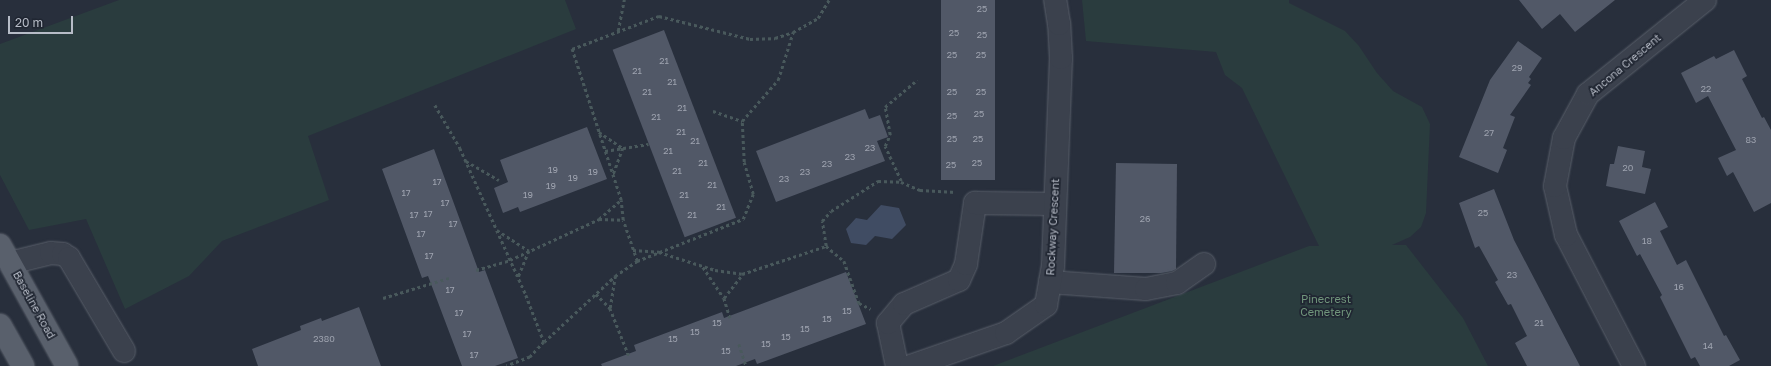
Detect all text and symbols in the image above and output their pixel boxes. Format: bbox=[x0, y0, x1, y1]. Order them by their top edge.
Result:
house number: 25 bbox=[977, 4, 987, 14]
scale bar bbox=[10, 8, 75, 34]
text: 20 m bbox=[15, 15, 43, 30]
house number: 25 bbox=[949, 28, 959, 38]
house number: 25 bbox=[977, 30, 987, 40]
street label: Ancona Crescent bbox=[1586, 31, 1664, 99]
house number: 25 bbox=[947, 50, 957, 60]
house number: 25 bbox=[976, 50, 986, 60]
house number: 21 bbox=[659, 56, 669, 66]
house number: 29 bbox=[1512, 63, 1522, 73]
house number: 21 bbox=[632, 66, 642, 76]
house number: 21 bbox=[667, 77, 677, 87]
house number: 22 bbox=[1701, 84, 1711, 94]
house number: 21 bbox=[642, 87, 652, 97]
house number: 25 bbox=[947, 87, 957, 97]
house number: 25 bbox=[976, 87, 986, 97]
house number: 21 bbox=[677, 103, 687, 113]
house number: 25 bbox=[974, 109, 984, 119]
house number: 25 bbox=[947, 111, 957, 121]
house number: 21 bbox=[651, 112, 661, 122]
house number: 21 bbox=[676, 127, 686, 137]
house number: 27 bbox=[1484, 128, 1494, 138]
house number: 25 bbox=[947, 134, 957, 144]
house number: 25 bbox=[973, 134, 983, 144]
house number: 83 bbox=[1746, 135, 1756, 145]
house number: 21 bbox=[690, 136, 700, 146]
house number: 23 bbox=[865, 143, 875, 153]
house number: 21 bbox=[663, 146, 673, 156]
house number: 23 bbox=[845, 152, 855, 162]
house number: 21 bbox=[698, 158, 708, 168]
house number: 25 bbox=[972, 158, 982, 168]
house number: 23 bbox=[822, 159, 832, 169]
house number: 25 bbox=[946, 160, 956, 170]
house number: 20 bbox=[1623, 163, 1633, 173]
house number: 19 bbox=[548, 165, 558, 175]
house number: 21 bbox=[672, 166, 682, 176]
house number: 19 bbox=[588, 167, 598, 177]
house number: 23 bbox=[800, 167, 810, 177]
house number: 19 bbox=[568, 173, 578, 183]
house number: 23 bbox=[779, 174, 789, 184]
house number: 17 bbox=[432, 177, 442, 187]
street label: Rockway Crescent bbox=[1044, 178, 1062, 276]
house number: 21 bbox=[707, 180, 717, 190]
house number: 19 bbox=[546, 181, 556, 191]
house number: 17 bbox=[401, 188, 411, 198]
house number: 19 bbox=[523, 190, 533, 200]
house number: 21 bbox=[679, 190, 689, 200]
house number: 17 bbox=[440, 198, 450, 208]
house number: 21 bbox=[716, 202, 726, 212]
house number: 25 bbox=[1478, 208, 1488, 218]
house number: 17 bbox=[423, 209, 433, 219]
house number: 17 bbox=[409, 210, 419, 220]
house number: 21 bbox=[687, 210, 697, 220]
house number: 26 bbox=[1140, 214, 1150, 224]
house number: 17 bbox=[448, 219, 458, 229]
house number: 17 bbox=[416, 229, 426, 239]
house number: 18 bbox=[1642, 236, 1652, 246]
house number: 17 bbox=[424, 251, 434, 261]
street label: Baseline Road bbox=[10, 269, 58, 341]
house number: 23 bbox=[1507, 270, 1517, 280]
house number: 16 bbox=[1674, 282, 1684, 292]
house number: 17 bbox=[445, 285, 455, 295]
park label: Pinecrest Cemetery bbox=[1300, 293, 1352, 319]
house number: 15 bbox=[842, 306, 852, 316]
house number: 17 bbox=[454, 308, 464, 318]
house number: 15 bbox=[822, 314, 832, 324]
house number: 15 bbox=[712, 318, 722, 328]
house number: 21 bbox=[1534, 318, 1544, 328]
house number: 15 bbox=[800, 324, 810, 334]
house number: 15 bbox=[690, 327, 700, 337]
house number: 17 bbox=[462, 329, 472, 339]
house number: 15 bbox=[781, 332, 791, 342]
house number: 2380 bbox=[313, 334, 335, 344]
house number: 15 bbox=[668, 334, 678, 344]
house number: 15 bbox=[761, 339, 771, 349]
house number: 14 bbox=[1703, 341, 1713, 351]
house number: 15 bbox=[721, 346, 731, 356]
house number: 17 bbox=[469, 350, 479, 360]

